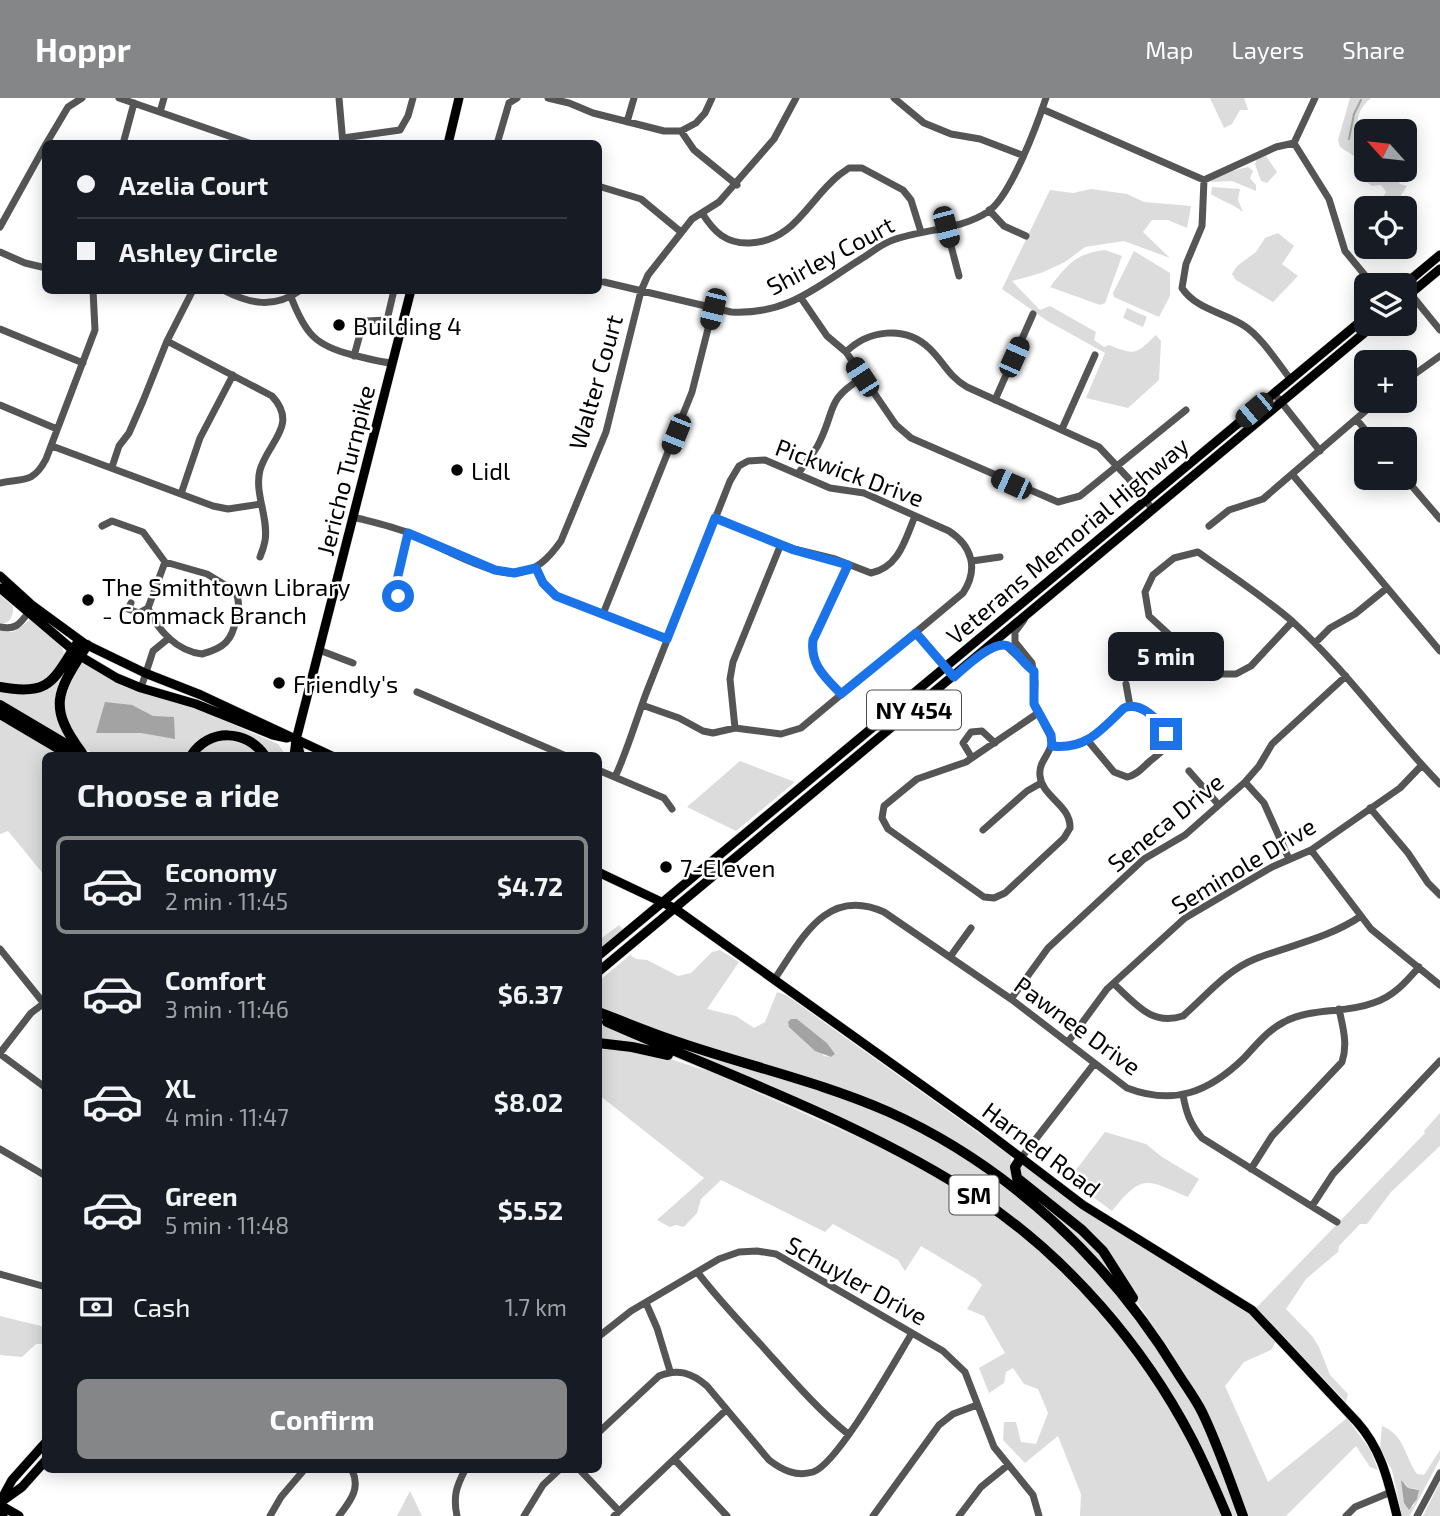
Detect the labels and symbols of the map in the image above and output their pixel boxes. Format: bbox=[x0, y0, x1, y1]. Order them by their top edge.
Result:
north arrow bbox=[1354, 119, 1418, 182]
car bbox=[931, 204, 962, 250]
street label: Shirley Court bbox=[761, 209, 899, 301]
car bbox=[698, 286, 729, 332]
place label: Building 4 bbox=[353, 311, 462, 340]
street label: Walter Court bbox=[562, 311, 628, 453]
marker: Building 4 bbox=[331, 317, 347, 333]
car bbox=[996, 334, 1033, 380]
car bbox=[842, 354, 883, 400]
street label: Jericho Turnpike bbox=[310, 382, 380, 558]
car bbox=[1232, 388, 1277, 432]
car bbox=[659, 411, 694, 457]
street label: Veterans Memorial Highway bbox=[940, 430, 1194, 650]
street label: Pickwick Drive bbox=[772, 432, 928, 512]
place label: Lidl bbox=[471, 456, 510, 485]
marker: Lidl bbox=[449, 462, 465, 478]
car bbox=[988, 466, 1035, 502]
place label: The Smithtown Library - Commack Branch bbox=[102, 572, 351, 629]
route start bbox=[382, 580, 414, 612]
marker: The Smithtown Library - Commack Branch bbox=[80, 592, 96, 608]
callout: 5 min bbox=[1108, 632, 1224, 682]
place label: Friendly's bbox=[293, 669, 398, 698]
marker: Friendly's bbox=[271, 675, 287, 691]
road number: NY 454 bbox=[867, 690, 961, 730]
route end bbox=[1150, 718, 1182, 750]
street label: Seneca Drive bbox=[1101, 767, 1229, 877]
street label: Seminole Drive bbox=[1166, 811, 1320, 919]
place label: 7-Eleven bbox=[680, 853, 775, 882]
marker: 7-Eleven bbox=[658, 859, 674, 875]
street label: Pawnee Drive bbox=[1009, 969, 1147, 1081]
street label: Harned Road bbox=[977, 1095, 1107, 1203]
road number: SM bbox=[950, 1176, 998, 1214]
street label: Schuyler Drive bbox=[781, 1229, 933, 1331]

